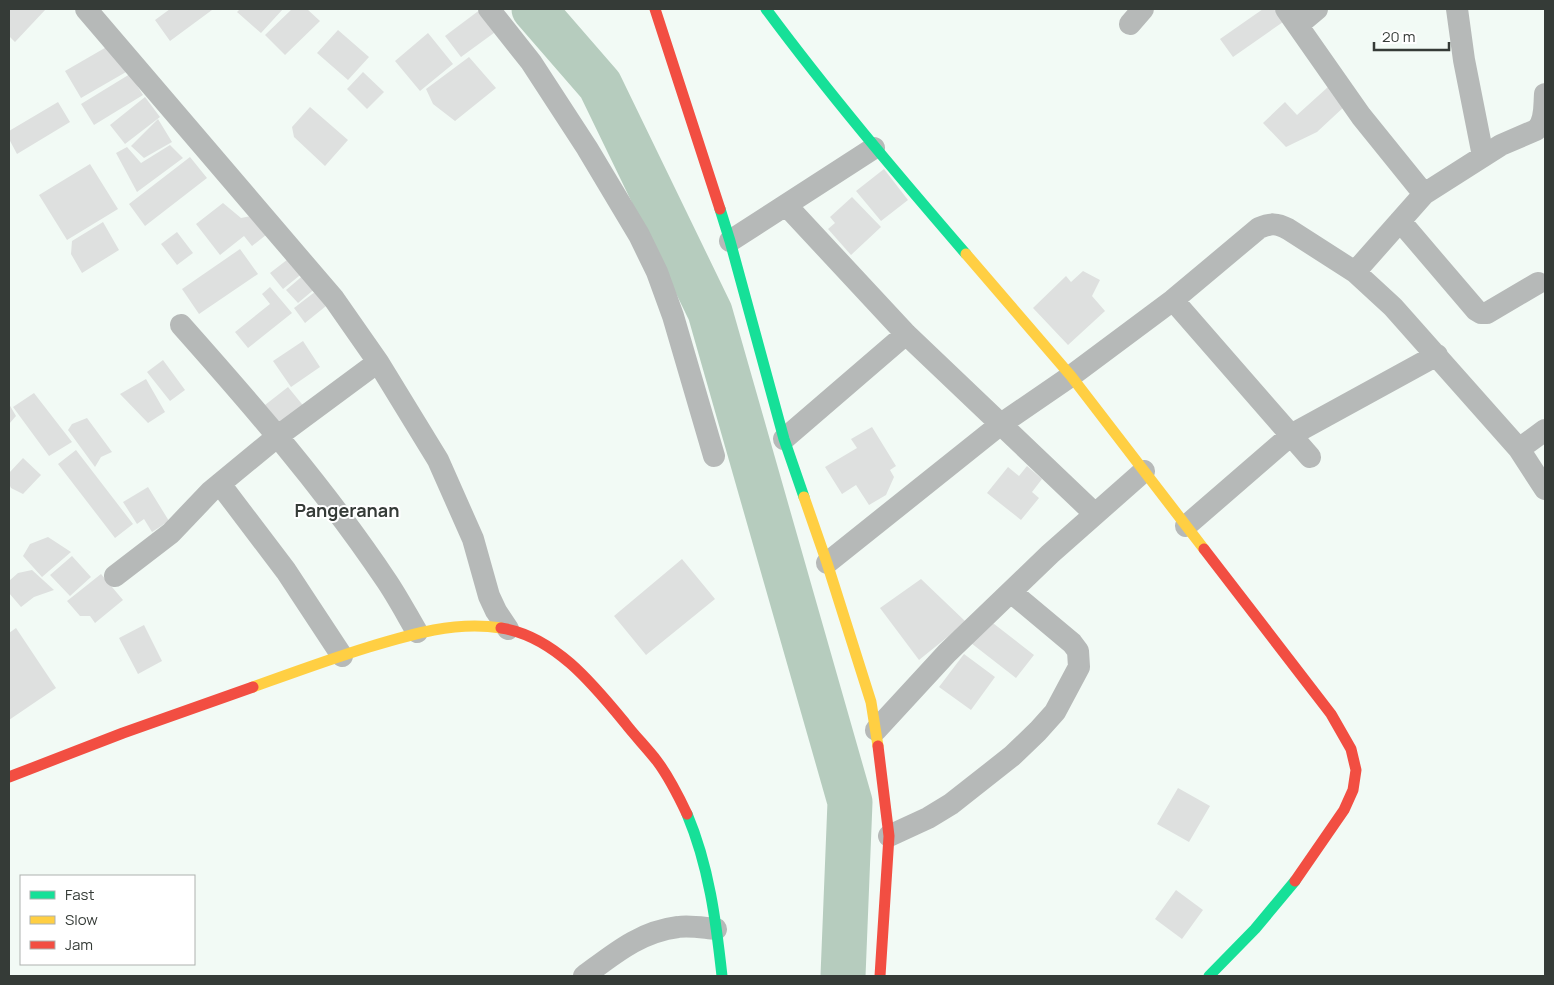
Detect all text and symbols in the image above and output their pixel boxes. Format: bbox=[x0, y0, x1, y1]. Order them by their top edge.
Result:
scale bar bbox=[1374, 20, 1449, 52]
text: 20 m bbox=[1382, 26, 1415, 47]
district label: Pangeranan bbox=[294, 498, 400, 522]
legend bbox=[20, 875, 195, 965]
text: Fast bbox=[65, 884, 94, 905]
text: Slow bbox=[65, 909, 98, 930]
text: Jam bbox=[65, 934, 93, 955]

